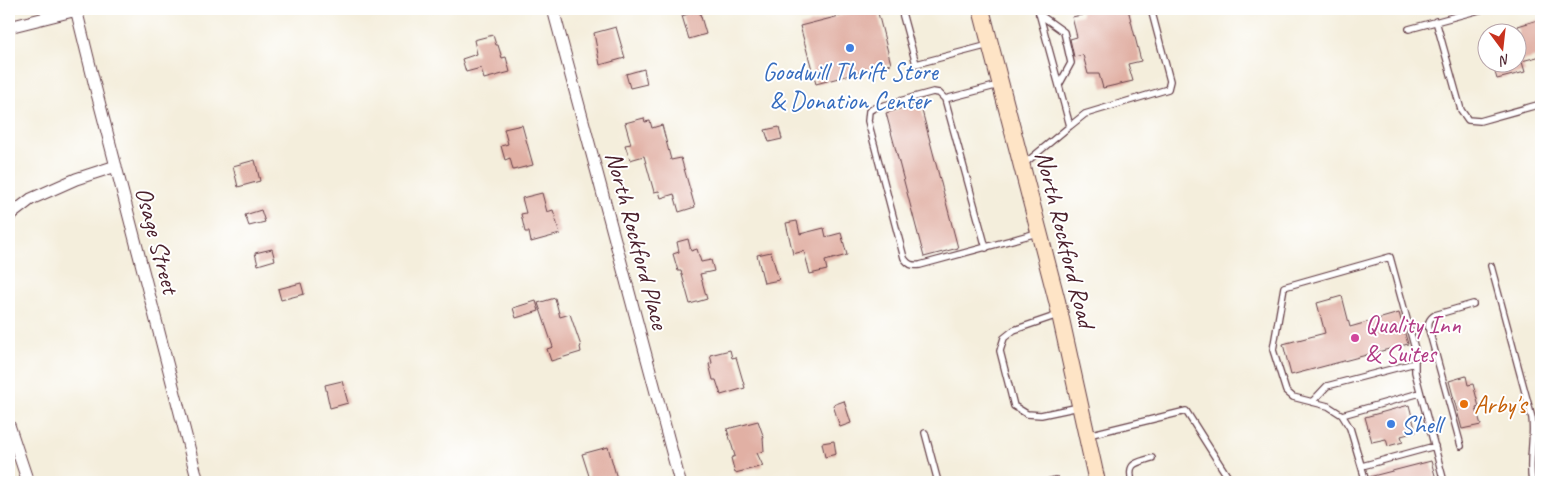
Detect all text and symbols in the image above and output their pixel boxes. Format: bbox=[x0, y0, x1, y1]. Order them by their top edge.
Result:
north arrow bbox=[1478, 22, 1528, 72]
marker: Goodwill Thrift Store & Donation Center bbox=[844, 42, 856, 54]
text: N bbox=[1497, 51, 1512, 70]
place label: Goodwill Thrift Store & Donation Center bbox=[762, 56, 939, 117]
street label: North Rockford Place bbox=[598, 148, 677, 334]
street label: North Rockford Road bbox=[1028, 148, 1103, 334]
street label: Osage Street bbox=[127, 183, 187, 300]
place label: Quality Inn & Suites bbox=[1365, 309, 1462, 370]
marker: Quality Inn & Suites bbox=[1349, 332, 1361, 344]
place label: Arby's bbox=[1474, 389, 1529, 421]
marker: Arby's bbox=[1458, 398, 1470, 410]
place label: Shell bbox=[1401, 409, 1447, 441]
marker: Shell bbox=[1385, 418, 1397, 430]

